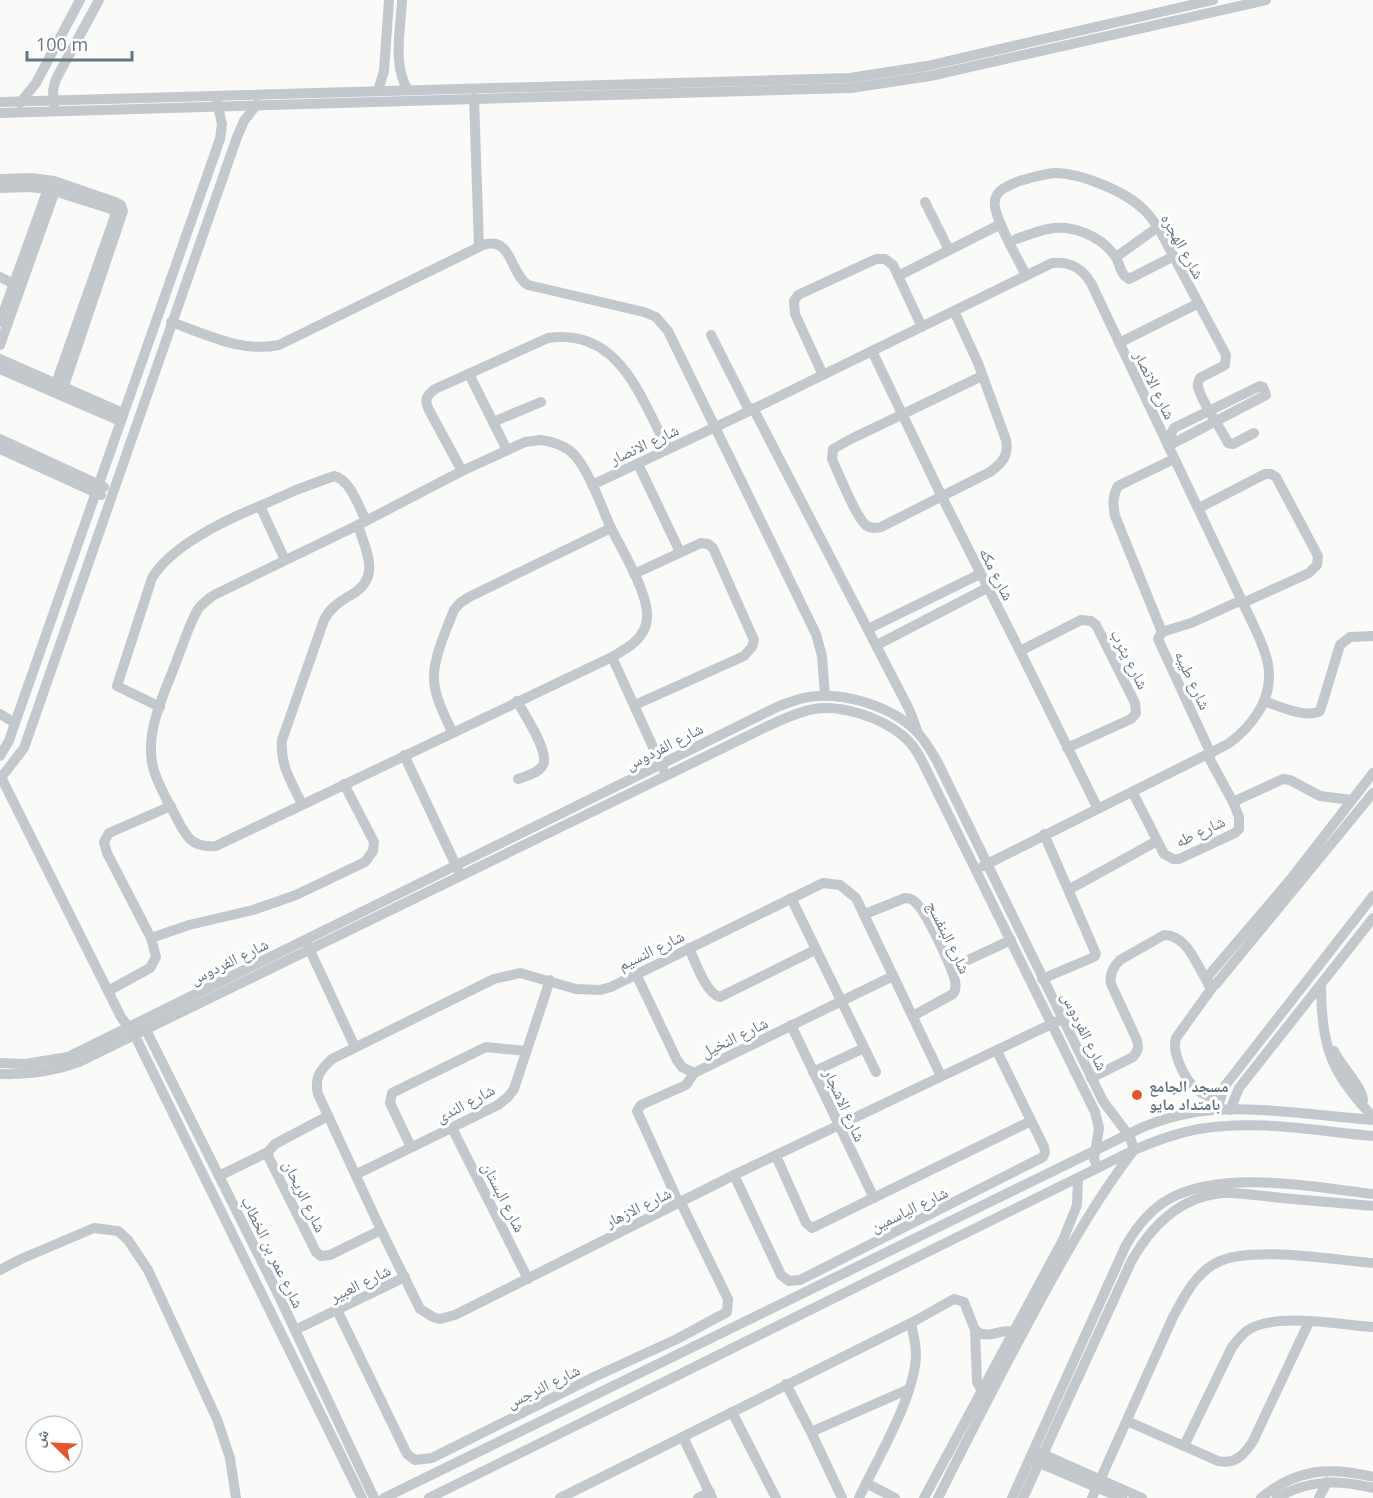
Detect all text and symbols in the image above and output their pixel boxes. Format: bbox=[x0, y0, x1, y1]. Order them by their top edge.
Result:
scale bar bbox=[27, 24, 132, 62]
text: 100 m bbox=[36, 32, 88, 56]
street label: شارع الهجره bbox=[1156, 209, 1210, 283]
street label: شارع الانصار bbox=[1129, 346, 1181, 423]
street label: شارع الانصار bbox=[605, 418, 682, 470]
street label: شارع مكه bbox=[974, 544, 1020, 604]
street label: شارع يثرب bbox=[1106, 625, 1154, 693]
street label: شارع طيبه bbox=[1170, 647, 1216, 713]
street label: شارع الفردوس bbox=[621, 717, 707, 775]
street label: شارع طه bbox=[1172, 810, 1228, 852]
street label: شارع البنفسج bbox=[922, 897, 976, 977]
street label: شارع النسيم bbox=[614, 924, 688, 976]
street label: شارع الفردوس bbox=[186, 933, 272, 989]
street label: شارع الفردوس bbox=[1057, 988, 1113, 1074]
street label: شارع النخيل bbox=[697, 1011, 771, 1063]
street label: شارع الاشجار bbox=[818, 1064, 871, 1145]
place label: مسجد الجامع بامتداد مايو bbox=[1149, 1075, 1229, 1115]
street label: شارع الندى bbox=[432, 1078, 498, 1128]
marker: مسجد الجامع بامتداد مايو bbox=[1130, 1088, 1144, 1102]
street label: شارع الريحان bbox=[278, 1156, 332, 1236]
street label: شارع البستان bbox=[477, 1158, 531, 1236]
street label: شارع الياسمين bbox=[866, 1181, 952, 1237]
street label: شارع الازهار bbox=[600, 1182, 675, 1233]
street label: شارع عمر بن الخطاب bbox=[236, 1192, 310, 1312]
street label: شارع العبير bbox=[325, 1259, 394, 1308]
street label: شارع النرجس bbox=[503, 1359, 583, 1413]
north arrow bbox=[24, 1414, 84, 1474]
text: ش bbox=[27, 1426, 54, 1450]

